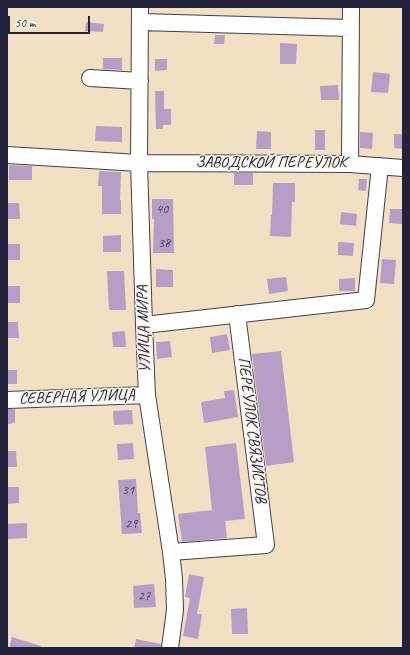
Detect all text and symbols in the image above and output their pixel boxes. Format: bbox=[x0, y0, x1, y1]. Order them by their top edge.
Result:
scale bar bbox=[10, 8, 92, 34]
text: 50 m bbox=[15, 15, 35, 31]
street label: ЗАВОДСКОЙ ПЕРЕУЛОК bbox=[196, 153, 346, 173]
house number: 40 bbox=[156, 201, 168, 217]
house number: 38 bbox=[158, 235, 170, 251]
street label: УЛИЦА МИРА bbox=[133, 285, 155, 373]
street label: ПЕРЕУЛОК СВЯЗИСТОВ bbox=[234, 356, 270, 504]
street label: СЕВЕРНАЯ УЛИЦА bbox=[19, 385, 135, 409]
house number: 31 bbox=[122, 482, 134, 498]
house number: 29 bbox=[125, 516, 137, 532]
house number: 27 bbox=[138, 588, 150, 604]

